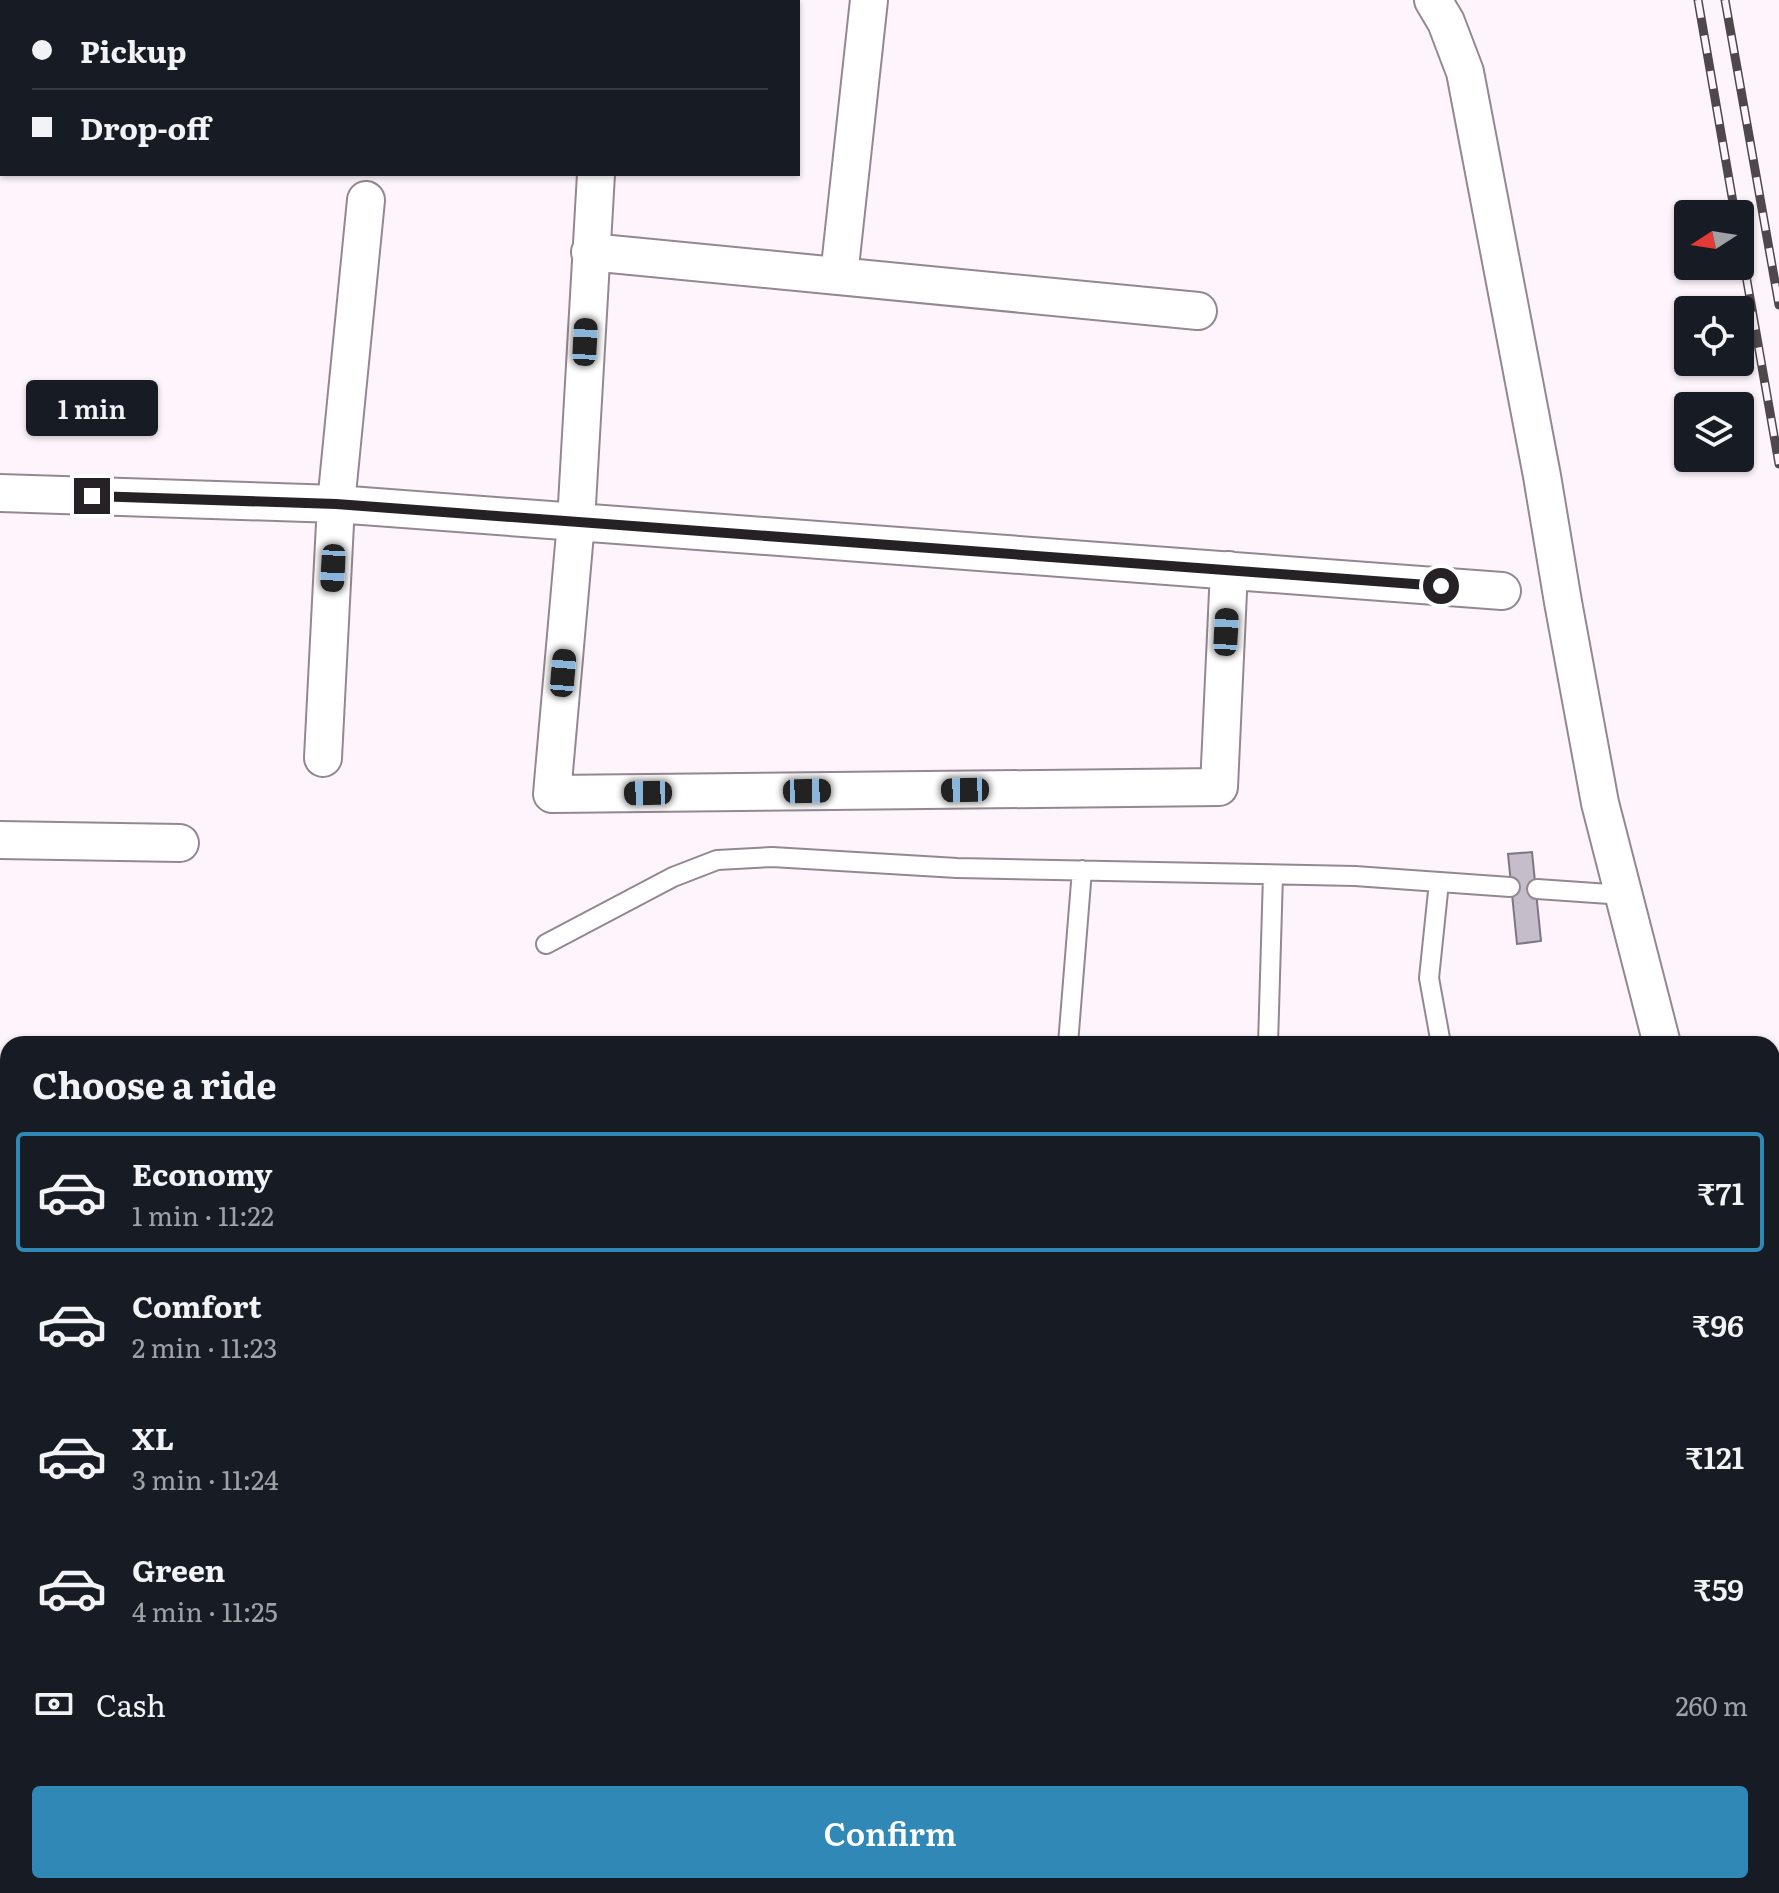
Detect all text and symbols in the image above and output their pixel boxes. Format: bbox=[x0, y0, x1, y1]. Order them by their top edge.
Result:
text: Pickup bbox=[80, 28, 187, 72]
text: Drop-off bbox=[80, 105, 210, 149]
north arrow bbox=[1674, 200, 1754, 280]
map controls bbox=[1674, 200, 1754, 472]
button: locate bbox=[1674, 296, 1754, 376]
car bbox=[572, 317, 598, 367]
callout: 1 min bbox=[26, 380, 158, 436]
text: 1 min bbox=[58, 388, 126, 427]
button: layers bbox=[1674, 392, 1754, 472]
route end bbox=[74, 478, 110, 514]
car bbox=[320, 543, 346, 593]
route start bbox=[1423, 568, 1459, 604]
car bbox=[1213, 607, 1239, 657]
car bbox=[549, 648, 577, 698]
car bbox=[941, 778, 989, 802]
car bbox=[783, 779, 831, 803]
car bbox=[624, 781, 672, 805]
text: Choose a ride bbox=[32, 1057, 277, 1110]
text: Economy bbox=[132, 1151, 272, 1195]
icon: car bbox=[36, 1156, 108, 1228]
text: ₹71 bbox=[1697, 1170, 1744, 1214]
text: 1 min · 11:22 bbox=[132, 1195, 274, 1234]
text: Comfort bbox=[132, 1283, 262, 1327]
icon: car bbox=[36, 1288, 108, 1360]
text: ₹96 bbox=[1692, 1302, 1744, 1346]
text: 2 min · 11:23 bbox=[132, 1327, 277, 1366]
text: XL bbox=[132, 1415, 174, 1459]
icon: car bbox=[36, 1420, 108, 1492]
text: ₹121 bbox=[1685, 1434, 1744, 1478]
text: 3 min · 11:24 bbox=[132, 1459, 279, 1498]
text: Green bbox=[132, 1547, 225, 1591]
icon: car bbox=[36, 1552, 108, 1624]
text: ₹59 bbox=[1693, 1566, 1744, 1610]
text: 4 min · 11:25 bbox=[132, 1591, 278, 1630]
icon: cash bbox=[32, 1682, 76, 1726]
text: Cash bbox=[96, 1682, 166, 1726]
text: 260 m bbox=[1675, 1685, 1748, 1724]
button: Confirm bbox=[32, 1786, 1748, 1878]

